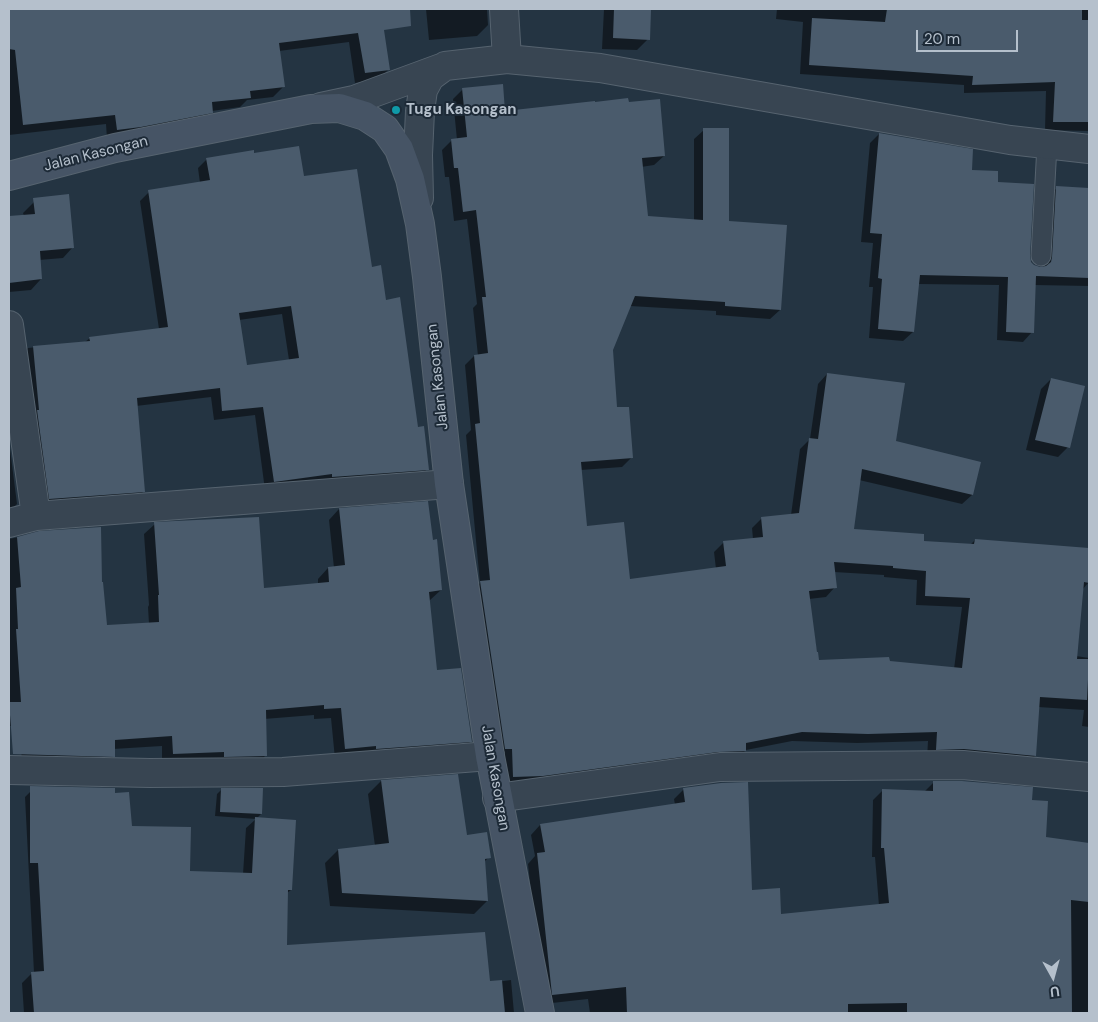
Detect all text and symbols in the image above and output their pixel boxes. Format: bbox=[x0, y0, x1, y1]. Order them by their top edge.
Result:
scale bar bbox=[918, 20, 1020, 52]
text: 20 m bbox=[924, 29, 960, 49]
place label: Tugu Kasongan bbox=[406, 101, 517, 119]
marker: Tugu Kasongan bbox=[390, 104, 402, 116]
street label: Jalan Kasongan bbox=[42, 132, 150, 176]
street label: Jalan Kasongan bbox=[423, 323, 453, 431]
street label: Jalan Kasongan bbox=[477, 724, 513, 832]
north arrow bbox=[1028, 952, 1078, 1002]
text: U bbox=[1049, 982, 1061, 1001]

